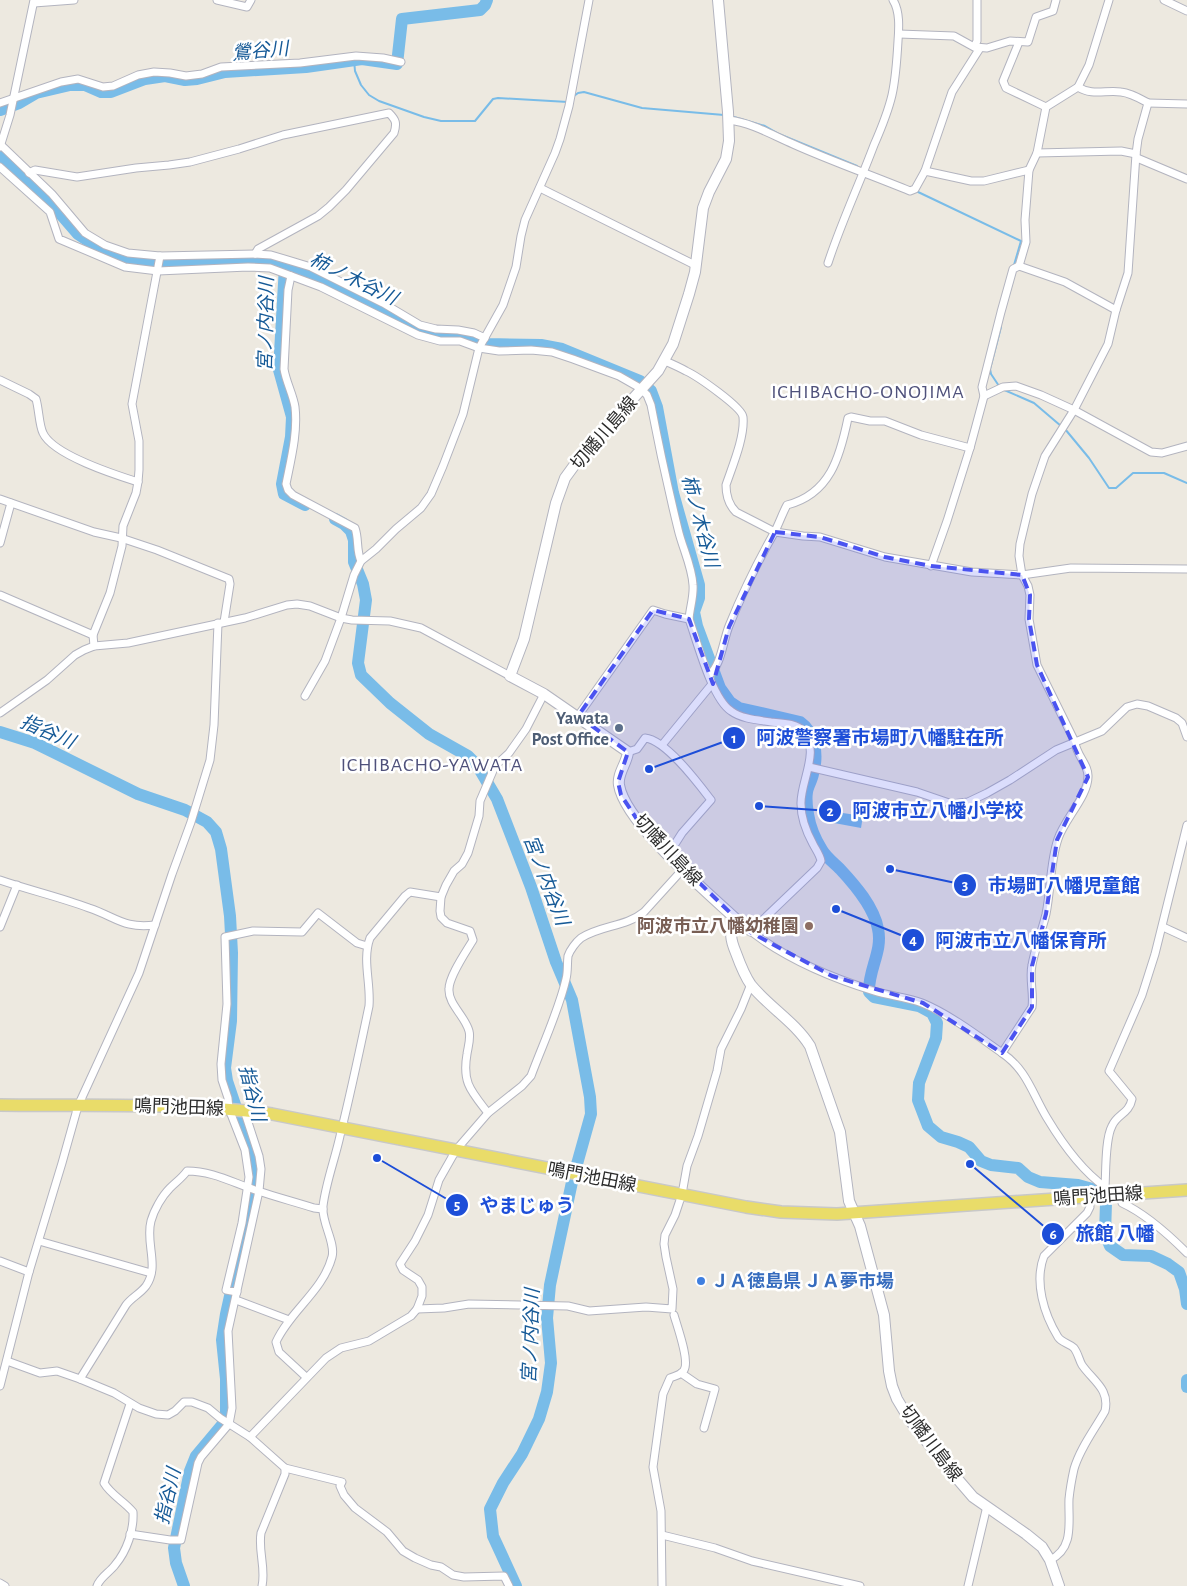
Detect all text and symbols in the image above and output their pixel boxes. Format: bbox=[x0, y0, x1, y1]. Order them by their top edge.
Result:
water label: 鶯谷川 bbox=[231, 38, 291, 63]
water label: 柿ノ木谷川 bbox=[306, 249, 402, 310]
water label: 宮ノ内谷川 bbox=[255, 274, 277, 372]
district label: ICHIBACHO-ONOJIMA bbox=[771, 382, 965, 402]
street label: 切幡川島線 bbox=[567, 392, 641, 474]
water label: 柿ノ木谷川 bbox=[678, 473, 723, 572]
place label: Yawata Post Office bbox=[531, 710, 609, 749]
water label: 指谷川 bbox=[17, 712, 80, 753]
callout: 阿波警察署市場町八幡駐在所 bbox=[721, 721, 1013, 755]
marker: Yawata Post Office bbox=[613, 722, 625, 734]
text: 阿波警察署市場町八幡駐在所 bbox=[756, 728, 1004, 748]
text: 1 bbox=[731, 731, 737, 746]
district label: ICHIBACHO-YAWATA bbox=[341, 755, 523, 775]
callout: 阿波市立八幡小学校 bbox=[817, 794, 1033, 828]
text: 阿波市立八幡小学校 bbox=[852, 800, 1024, 821]
text: 2 bbox=[826, 804, 834, 819]
street label: 切幡川島線 bbox=[630, 810, 706, 890]
water label: 宮ノ内谷川 bbox=[520, 832, 573, 930]
callout: 市場町八幡児童館 bbox=[953, 868, 1150, 902]
text: 市場町八幡児童館 bbox=[988, 876, 1140, 896]
text: 3 bbox=[962, 878, 968, 893]
place label: 阿波市立八幡幼稚園 bbox=[637, 916, 799, 936]
marker: 阿波市立八幡幼稚園 bbox=[803, 920, 815, 932]
callout: 阿波市立八幡保育所 bbox=[901, 923, 1117, 957]
text: 阿波市立八幡保育所 bbox=[935, 931, 1107, 951]
text: 4 bbox=[909, 933, 917, 948]
water label: 指谷川 bbox=[235, 1063, 269, 1125]
street label: 鳴門池田線 bbox=[134, 1095, 224, 1119]
street label: 鳴門池田線 bbox=[546, 1159, 638, 1195]
street label: 鳴門池田線 bbox=[1052, 1183, 1144, 1209]
callout: やまじゅう bbox=[445, 1188, 585, 1222]
text: やまじゅう bbox=[479, 1196, 575, 1216]
text: 5 bbox=[454, 1198, 460, 1213]
callout: 旅館 八幡 bbox=[1041, 1217, 1165, 1251]
text: 旅館 八幡 bbox=[1076, 1223, 1154, 1244]
text: 6 bbox=[1049, 1227, 1057, 1242]
place label: ＪＡ徳島県 ＪＡ夢市場 bbox=[711, 1271, 894, 1291]
marker: ＪＡ徳島県 ＪＡ夢市場 bbox=[695, 1275, 707, 1287]
water label: 宮ノ内谷川 bbox=[519, 1286, 543, 1384]
street label: 切幡川島線 bbox=[896, 1401, 966, 1485]
water label: 指谷川 bbox=[152, 1464, 185, 1526]

